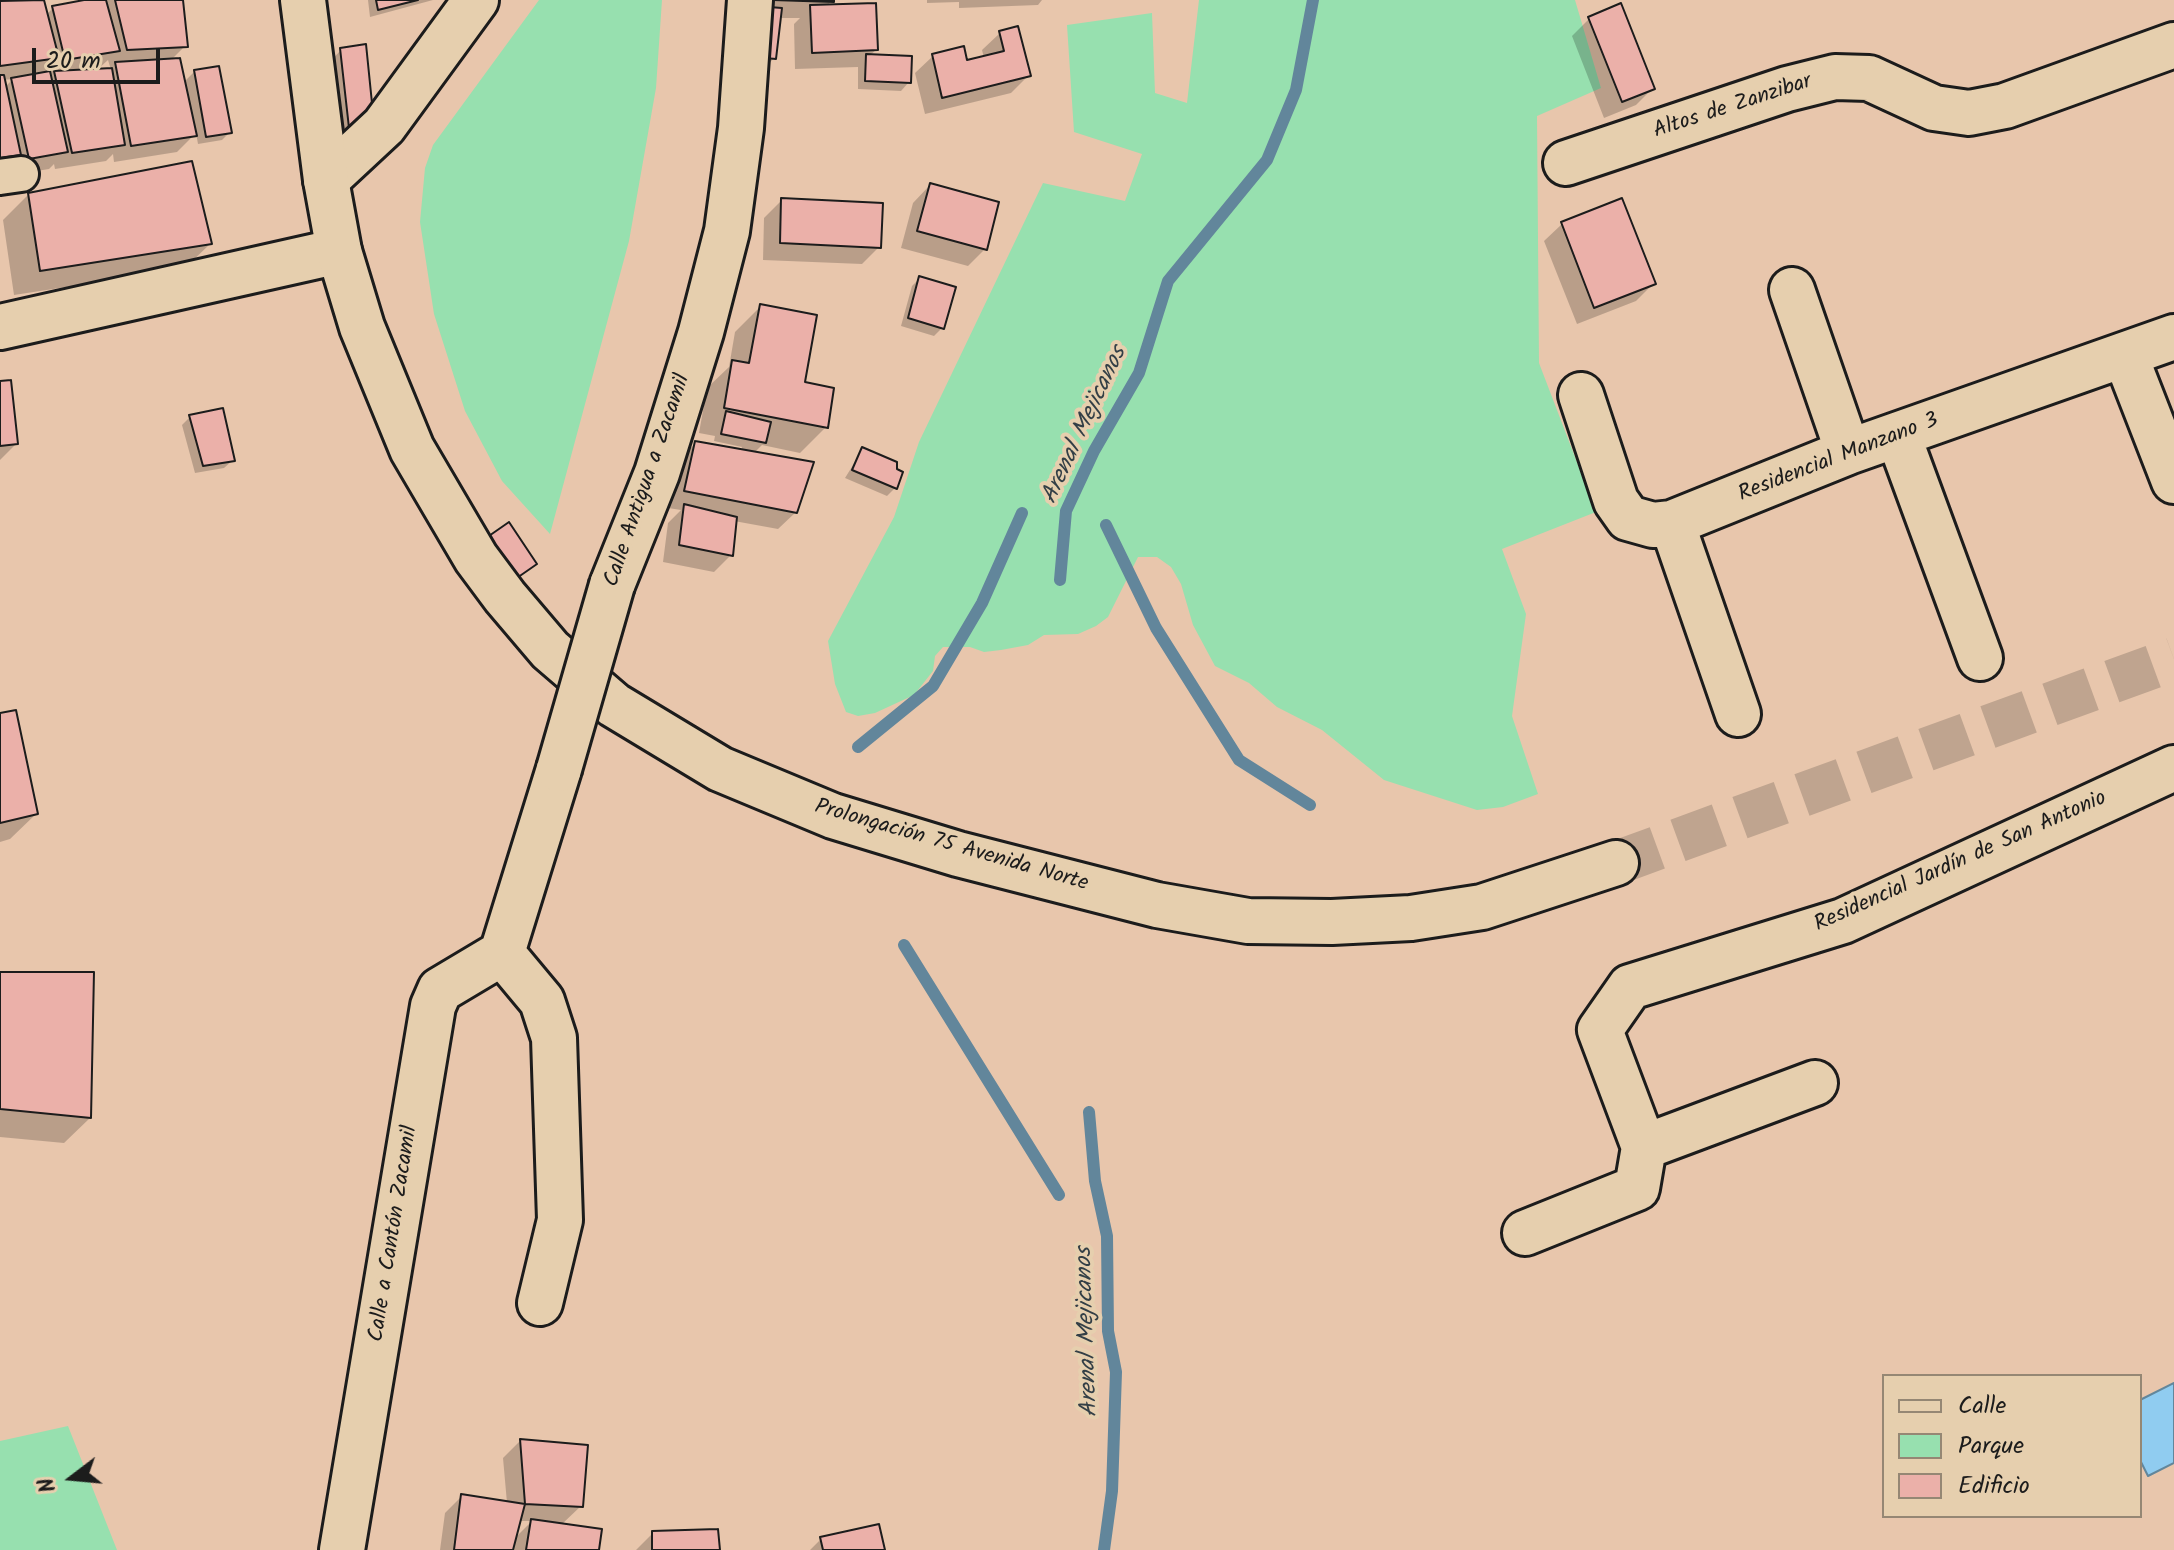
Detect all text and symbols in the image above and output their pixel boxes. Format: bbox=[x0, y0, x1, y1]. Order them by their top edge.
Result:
scale bar bbox=[36, 32, 164, 82]
text: 20 m bbox=[46, 42, 101, 81]
street label: Altos de Zanzibar bbox=[1651, 70, 1815, 146]
water label: Arenal Mejicanos bbox=[1037, 343, 1135, 509]
street label: Calle Antigua a Zacamil bbox=[600, 371, 698, 591]
street label: Residencial Manzano 3 bbox=[1735, 409, 1943, 509]
street label: Residencial Jardín de San Antonio bbox=[1811, 786, 2111, 940]
street label: Prolongación 75 Avenida Norte bbox=[811, 795, 1091, 899]
street label: Calle a Cantón Zacamil bbox=[365, 1124, 425, 1344]
water label: Arenal Mejicanos bbox=[1072, 1246, 1106, 1418]
legend bbox=[1882, 1374, 2142, 1518]
text: Calle bbox=[1958, 1387, 2006, 1426]
text: Parque bbox=[1958, 1427, 2024, 1466]
north arrow bbox=[32, 1438, 112, 1518]
text: Edificio bbox=[1958, 1467, 2030, 1506]
text: N bbox=[30, 1473, 67, 1496]

